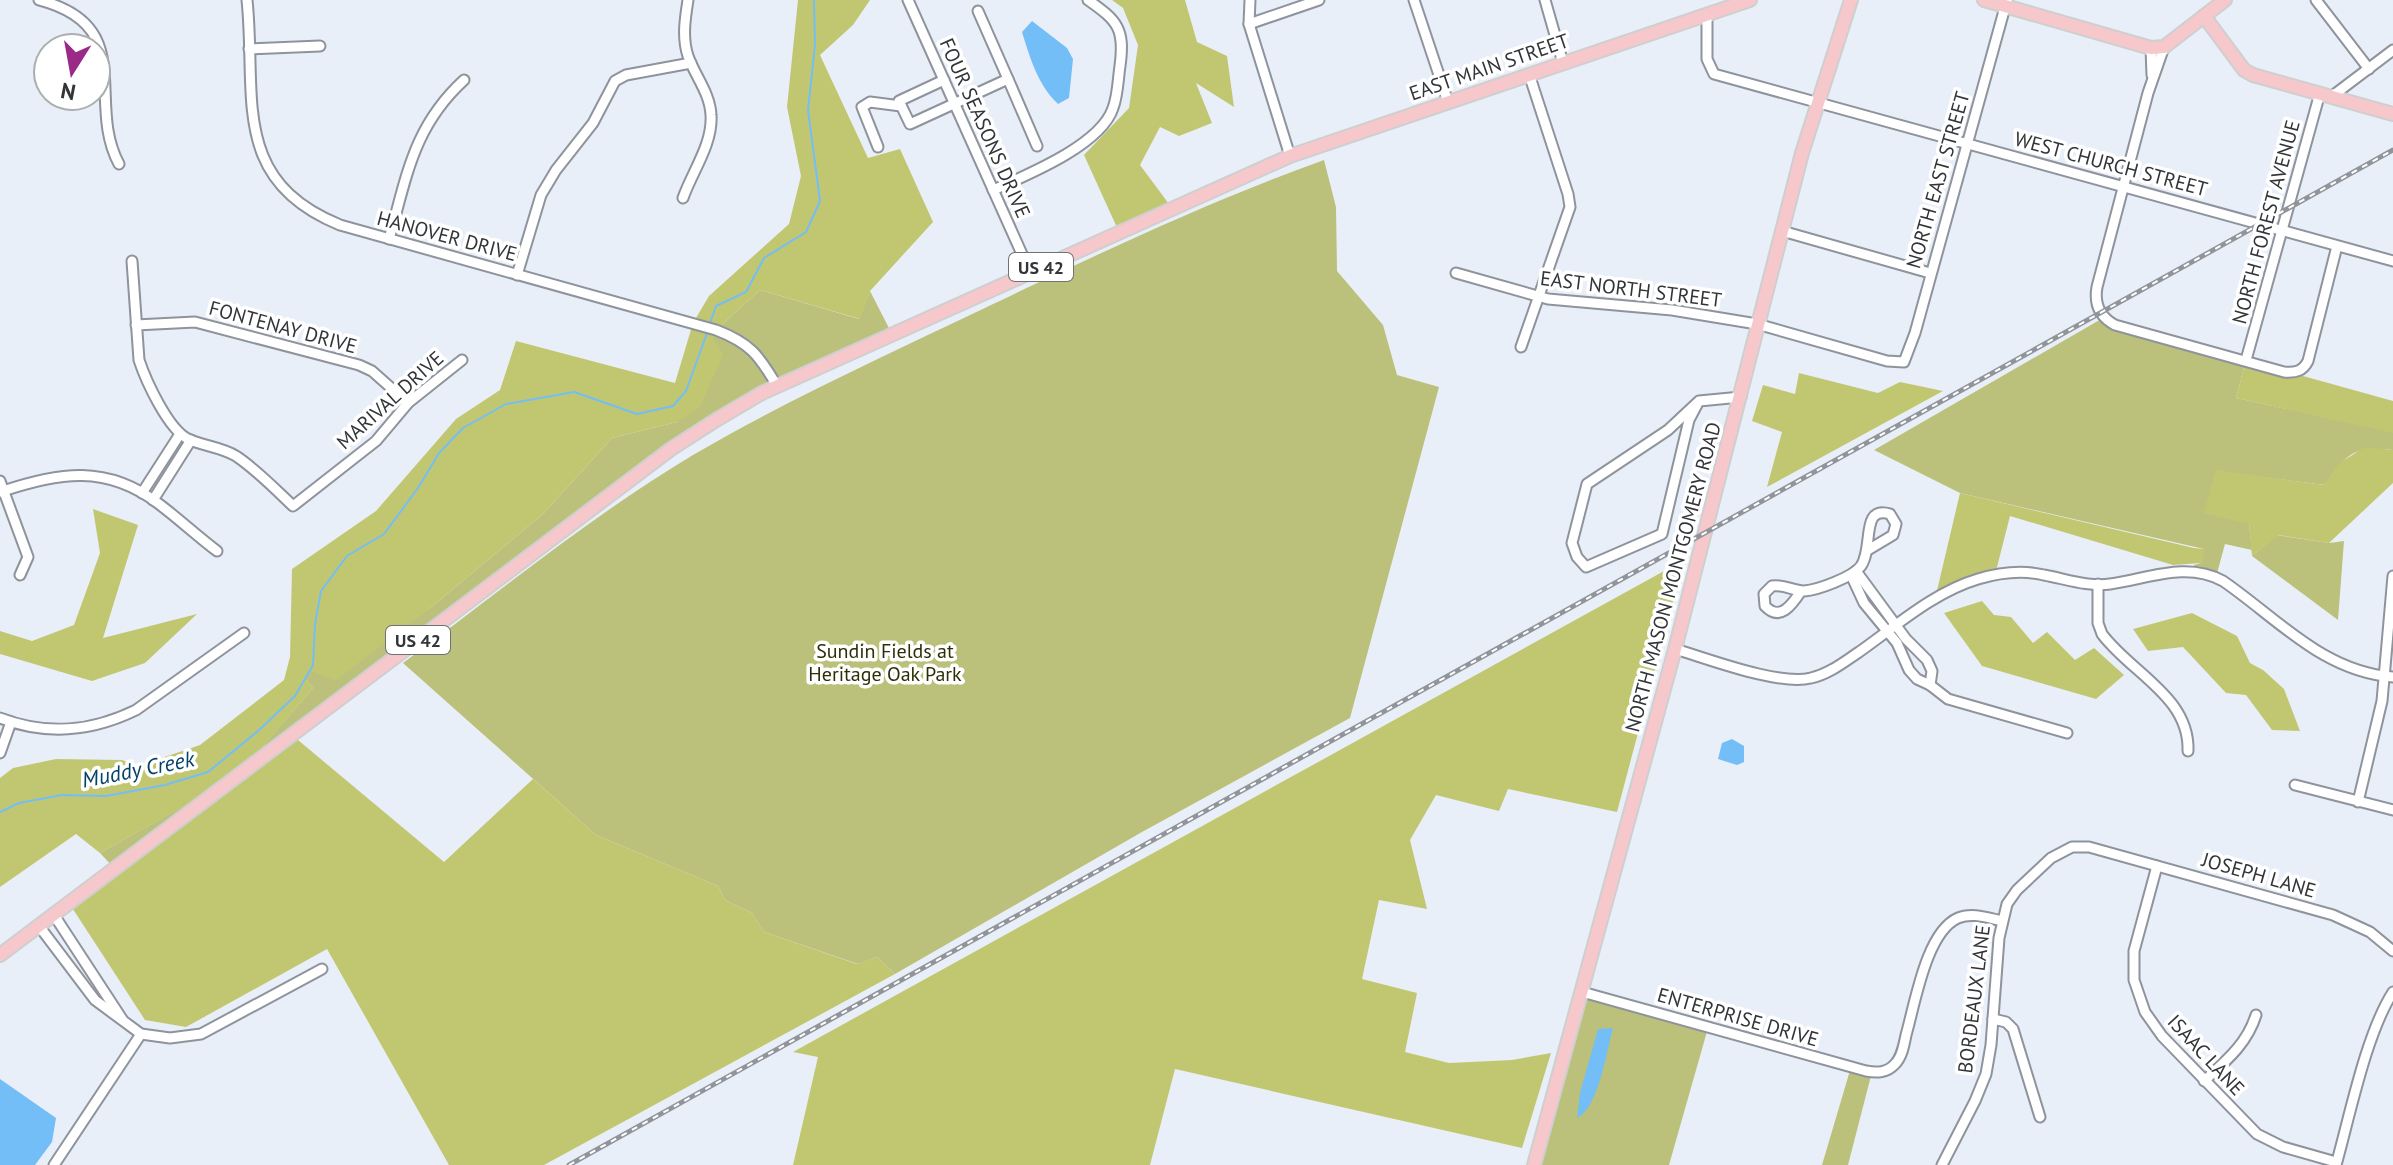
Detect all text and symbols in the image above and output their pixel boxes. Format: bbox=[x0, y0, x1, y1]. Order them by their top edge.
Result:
street label: EAST MAIN STREET bbox=[1406, 28, 1572, 106]
north arrow bbox=[32, 32, 112, 112]
street label: FOUR SEASONS DRIVE bbox=[934, 34, 1036, 222]
text: N bbox=[58, 77, 78, 107]
street label: NORTH EAST STREET bbox=[1900, 89, 1976, 271]
street label: NORTH FOREST AVENUE bbox=[2226, 117, 2306, 327]
street label: WEST CHURCH STREET bbox=[2012, 126, 2210, 202]
street label: HANOVER DRIVE bbox=[374, 205, 520, 267]
road number: US 42 bbox=[1009, 253, 1073, 281]
street label: EAST NORTH STREET bbox=[1539, 265, 1723, 313]
street label: FONTENAY DRIVE bbox=[206, 295, 360, 359]
street label: MARIVAL DRIVE bbox=[331, 345, 449, 455]
street label: NORTH MASON MONTGOMERY ROAD bbox=[1619, 419, 1727, 735]
road number: US 42 bbox=[386, 626, 450, 654]
park label: Sundin Fields at Heritage Oak Park bbox=[808, 638, 962, 687]
water label: Muddy Creek bbox=[79, 744, 198, 794]
street label: JOSEPH LANE bbox=[2198, 846, 2319, 904]
street label: BORDEAUX LANE bbox=[1952, 923, 1996, 1075]
street label: ENTERPRISE DRIVE bbox=[1654, 982, 1822, 1052]
street label: ISAAC LANE bbox=[2162, 1009, 2250, 1101]

